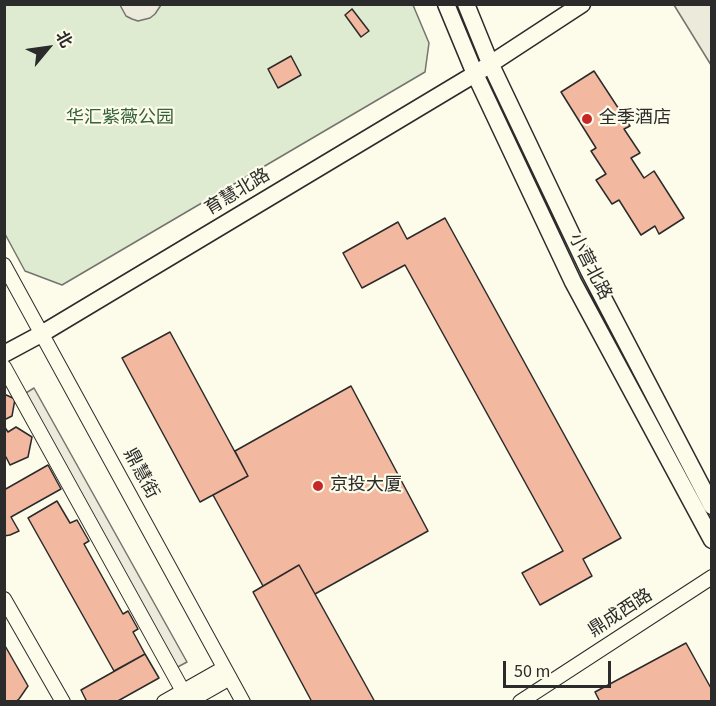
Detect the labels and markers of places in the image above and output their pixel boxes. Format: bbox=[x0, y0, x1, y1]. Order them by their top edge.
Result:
place label: 全季酒店 bbox=[599, 108, 671, 130]
marker: 全季酒店 bbox=[580, 112, 594, 126]
place label: 京投大厦 bbox=[330, 475, 402, 497]
marker: 京投大厦 bbox=[311, 479, 325, 493]

